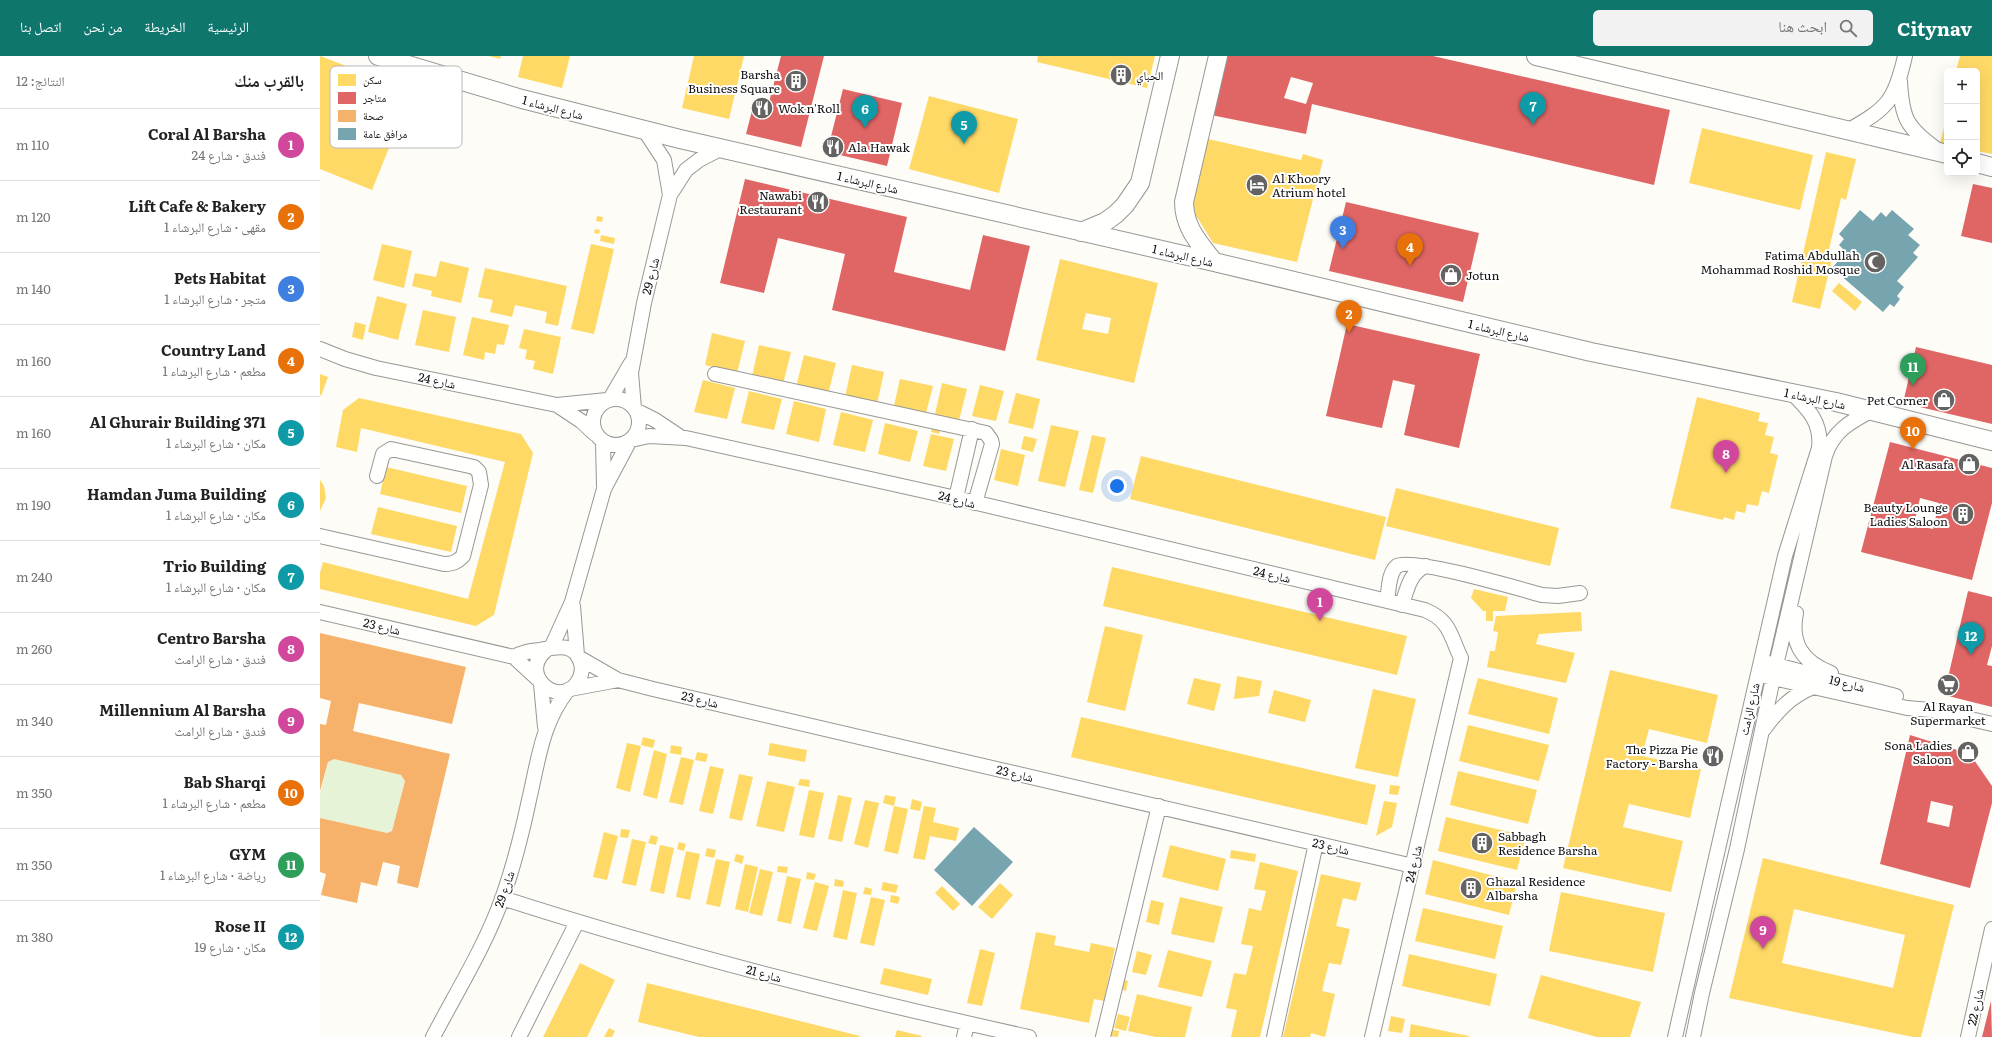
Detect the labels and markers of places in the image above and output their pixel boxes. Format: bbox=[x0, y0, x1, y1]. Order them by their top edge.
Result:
building icon: الحباي bbox=[1108, 62, 1134, 88]
place label: Barsha Business Square bbox=[688, 65, 781, 97]
place label: الحباي bbox=[1136, 66, 1163, 86]
building icon: Barsha Business Square bbox=[783, 68, 809, 94]
pin: 7 bbox=[1520, 92, 1546, 125]
restaurant icon: Wok n'Roll bbox=[749, 95, 775, 121]
pin: 6 bbox=[852, 95, 878, 128]
place label: Wok n'Roll bbox=[778, 99, 840, 117]
pin: 5 bbox=[951, 111, 977, 144]
restaurant icon: Ala Hawak bbox=[820, 134, 846, 160]
place label: Ala Hawak bbox=[848, 138, 910, 156]
place label: Al Khoory Atrium hotel bbox=[1272, 169, 1346, 201]
hotel icon: Al Khoory Atrium hotel bbox=[1244, 172, 1270, 198]
place label: Nawabi Restaurant bbox=[739, 186, 802, 218]
restaurant icon: Nawabi Restaurant bbox=[805, 189, 831, 215]
pin: 3 bbox=[1330, 216, 1356, 249]
pin: 4 bbox=[1397, 233, 1423, 266]
place label: Fatima Abdullah Mohammad Roshid Mosque bbox=[1700, 246, 1860, 278]
mosque icon: Fatima Abdullah Mohammad Roshid Mosque bbox=[1862, 249, 1888, 275]
shop icon: Jotun bbox=[1438, 262, 1464, 288]
place label: Jotun bbox=[1466, 266, 1499, 284]
pin: 2 bbox=[1336, 300, 1362, 333]
pin: 11 bbox=[1900, 353, 1926, 386]
shop icon: Pet Corner bbox=[1931, 387, 1957, 413]
place label: Pet Corner bbox=[1867, 391, 1928, 409]
pin: 10 bbox=[1900, 417, 1926, 450]
pin: 8 bbox=[1713, 440, 1739, 473]
shop icon: Al Rasafa bbox=[1956, 451, 1982, 477]
place label: Al Rasafa bbox=[1901, 455, 1955, 473]
place label: Beauty Lounge Ladies Saloon bbox=[1863, 498, 1948, 530]
building icon: Beauty Lounge Ladies Saloon bbox=[1950, 501, 1976, 527]
pin: 1 bbox=[1307, 588, 1333, 621]
pin: 12 bbox=[1958, 622, 1984, 655]
supermarket icon: Al Rayan Supermarket bbox=[1935, 672, 1961, 698]
place label: Al Rayan Supermarket bbox=[1910, 697, 1986, 729]
place label: Sona Ladies Saloon bbox=[1884, 736, 1953, 768]
shop icon: Sona Ladies Saloon bbox=[1955, 739, 1981, 765]
place label: The Pizza Pie Factory - Barsha bbox=[1606, 740, 1699, 772]
restaurant icon: The Pizza Pie Factory - Barsha bbox=[1700, 743, 1726, 769]
place label: Sabbagh Residence Barsha bbox=[1498, 827, 1598, 859]
building icon: Sabbagh Residence Barsha bbox=[1469, 830, 1495, 856]
place label: Ghazal Residence Albarsha bbox=[1486, 872, 1585, 904]
building icon: Ghazal Residence Albarsha bbox=[1458, 875, 1484, 901]
pin: 9 bbox=[1750, 916, 1776, 949]

